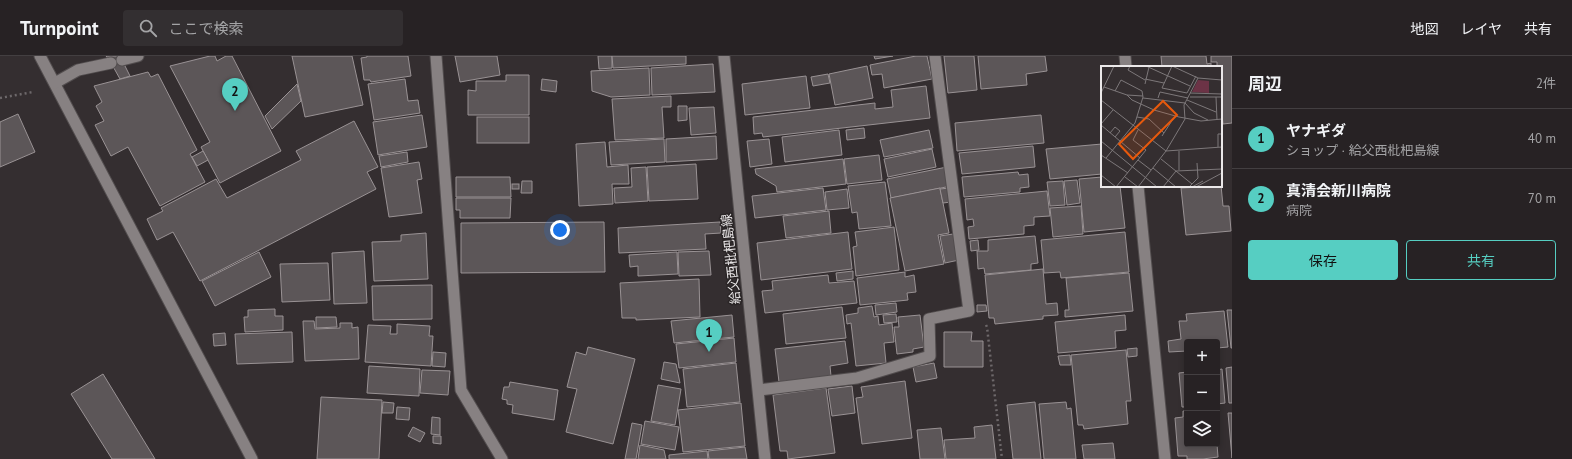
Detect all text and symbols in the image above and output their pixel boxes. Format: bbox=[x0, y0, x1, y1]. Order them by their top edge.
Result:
search box bbox=[123, 10, 403, 46]
text: Turnpoint bbox=[20, 16, 99, 40]
icon: search bbox=[137, 17, 159, 39]
text: ここで検索 bbox=[169, 19, 244, 38]
text: 地図 bbox=[1410, 20, 1438, 38]
text: レイヤ bbox=[1460, 20, 1502, 38]
text: 共有 bbox=[1524, 20, 1552, 38]
inset map bbox=[1101, 66, 1222, 187]
text: 周辺 bbox=[1248, 73, 1282, 95]
text: 2件 bbox=[1536, 75, 1556, 92]
pin: 2 bbox=[222, 78, 248, 111]
text: ヤナギダ bbox=[1286, 121, 1346, 140]
text: 1 bbox=[1257, 130, 1265, 147]
text: 40 m bbox=[1528, 130, 1556, 147]
text: ショップ · 給父西枇杷島線 bbox=[1286, 142, 1439, 159]
text: 真清会新川病院 bbox=[1286, 181, 1391, 200]
text: 2 bbox=[1257, 190, 1265, 207]
text: 70 m bbox=[1528, 190, 1556, 207]
text: 病院 bbox=[1286, 202, 1312, 219]
street label: 給父西枇杷島線 bbox=[718, 213, 744, 305]
your location bbox=[550, 220, 570, 240]
button: 保存 bbox=[1248, 240, 1398, 280]
button: 共有 bbox=[1406, 240, 1556, 280]
pin: 1 bbox=[696, 319, 722, 352]
map controls bbox=[1184, 339, 1220, 447]
button: + bbox=[1184, 339, 1220, 375]
button: − bbox=[1184, 375, 1220, 411]
button: layers bbox=[1184, 411, 1220, 447]

